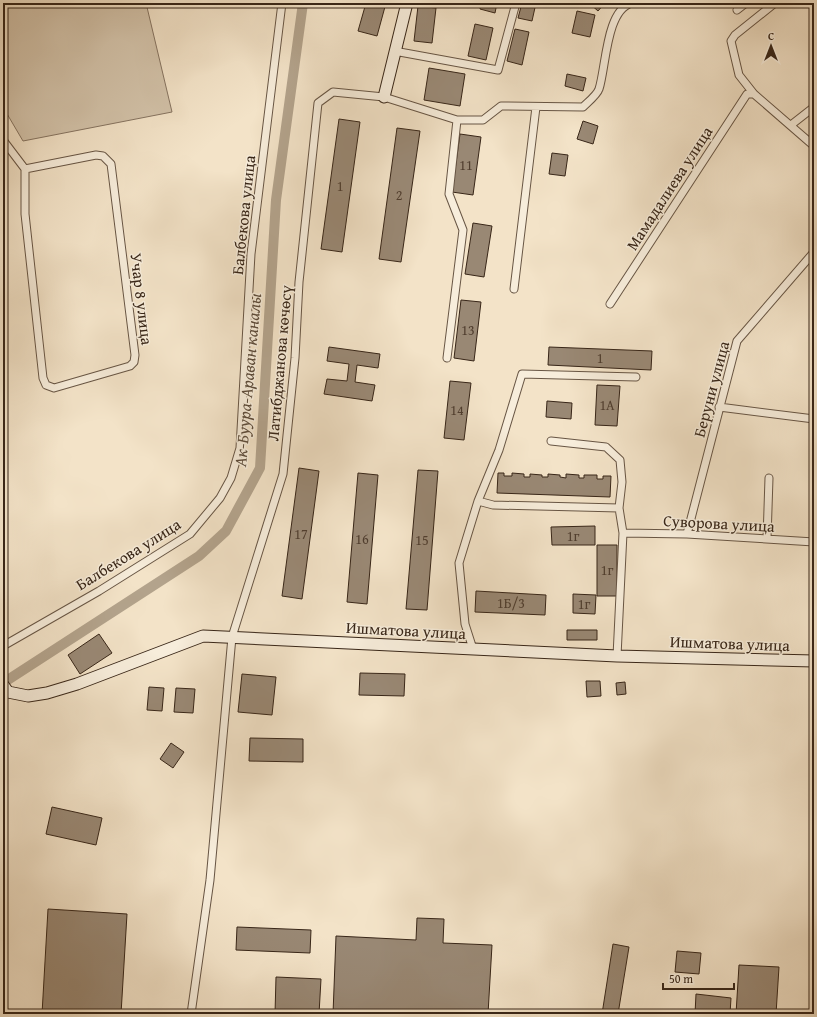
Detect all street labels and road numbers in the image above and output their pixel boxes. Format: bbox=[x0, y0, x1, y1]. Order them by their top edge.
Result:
street label: Мамадалиева улица bbox=[620, 121, 718, 255]
street label: Балбекова улица bbox=[225, 154, 261, 276]
street label: Учар 8 улица bbox=[124, 252, 160, 347]
street label: Латибджанова көчөсү bbox=[260, 283, 298, 442]
street label: Беруни улица bbox=[687, 338, 735, 440]
street label: Суворова улица bbox=[663, 508, 776, 538]
street label: Балбекова улица bbox=[71, 512, 186, 596]
street label: Ишматова улица bbox=[345, 615, 467, 645]
street label: Ишматова улица bbox=[670, 629, 791, 657]

